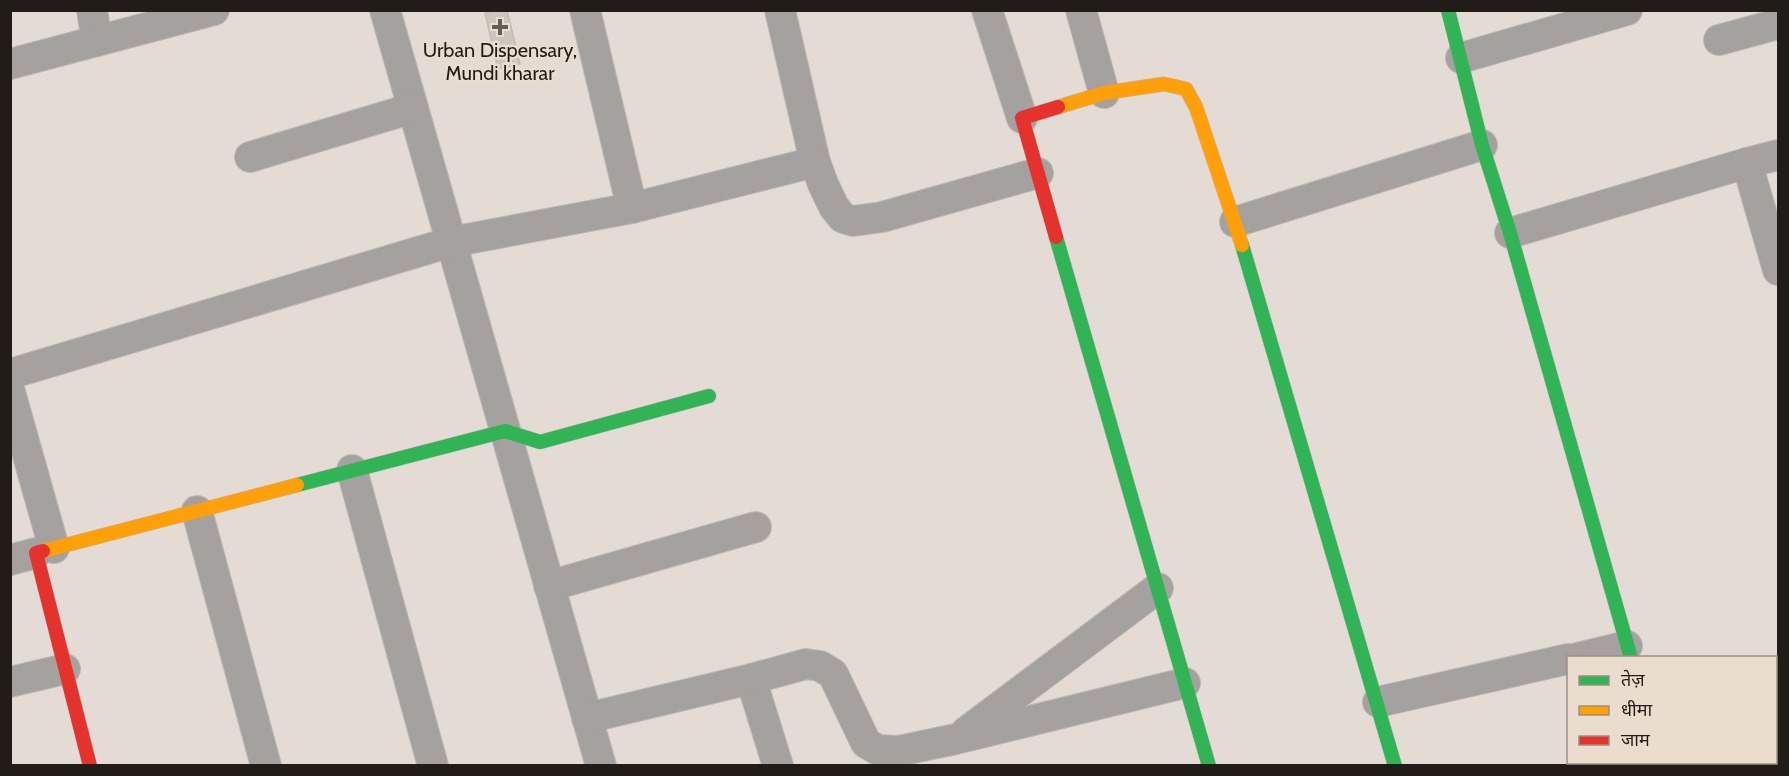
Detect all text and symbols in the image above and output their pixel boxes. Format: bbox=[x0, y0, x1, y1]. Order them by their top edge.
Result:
marker: Urban Dispensary, Mundi kharar bbox=[491, 18, 509, 36]
place label: Urban Dispensary, Mundi kharar bbox=[423, 38, 577, 85]
legend bbox=[1567, 656, 1777, 764]
text: तेज़ bbox=[1621, 669, 1645, 691]
text: धीमा bbox=[1621, 699, 1652, 721]
text: जाम bbox=[1621, 729, 1651, 751]

